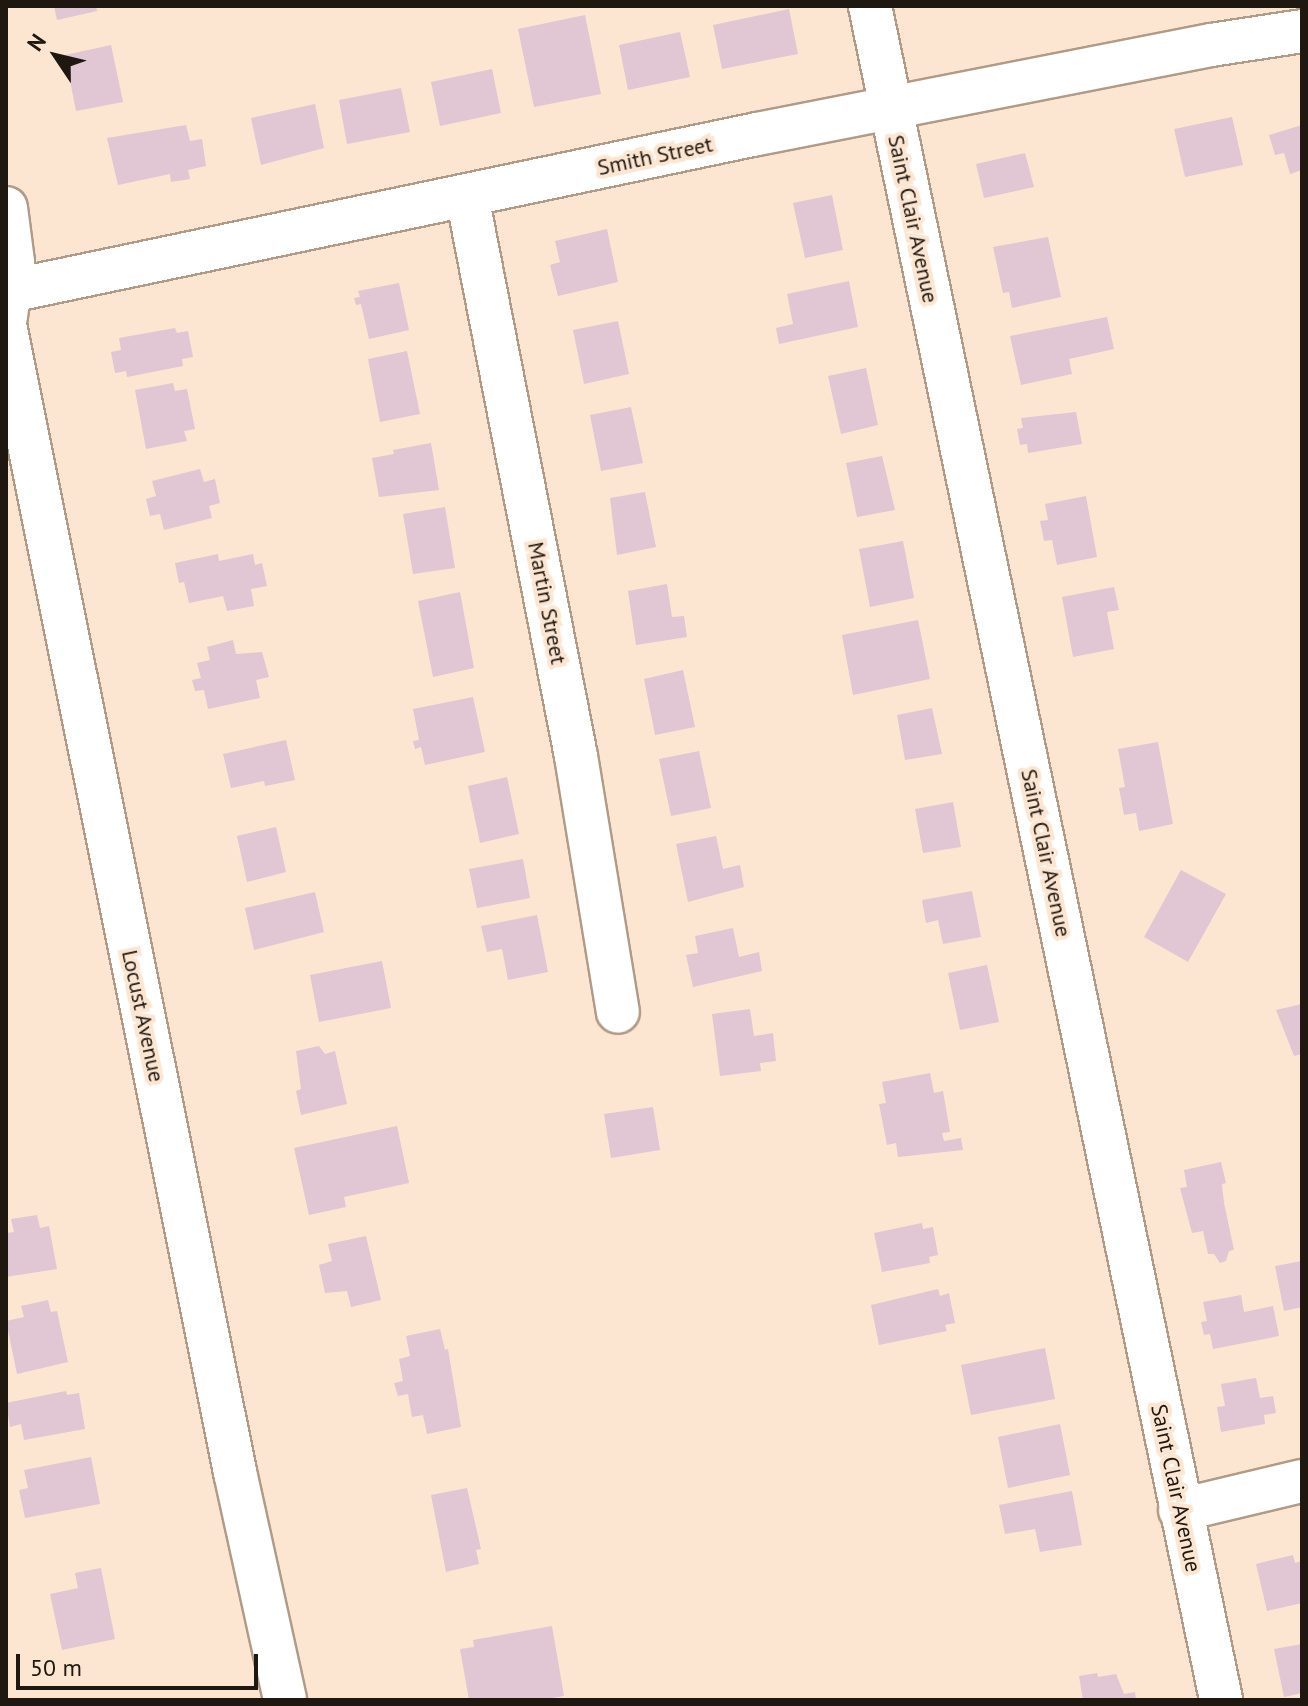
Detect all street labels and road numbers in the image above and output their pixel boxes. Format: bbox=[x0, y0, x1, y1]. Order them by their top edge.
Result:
street label: Smith Street bbox=[595, 131, 715, 181]
street label: Saint Clair Avenue bbox=[882, 132, 944, 306]
street label: Martin Street bbox=[522, 540, 572, 666]
street label: Saint Clair Avenue bbox=[1015, 766, 1077, 940]
street label: Locust Avenue bbox=[116, 947, 170, 1085]
street label: Saint Clair Avenue bbox=[1145, 1401, 1207, 1575]

